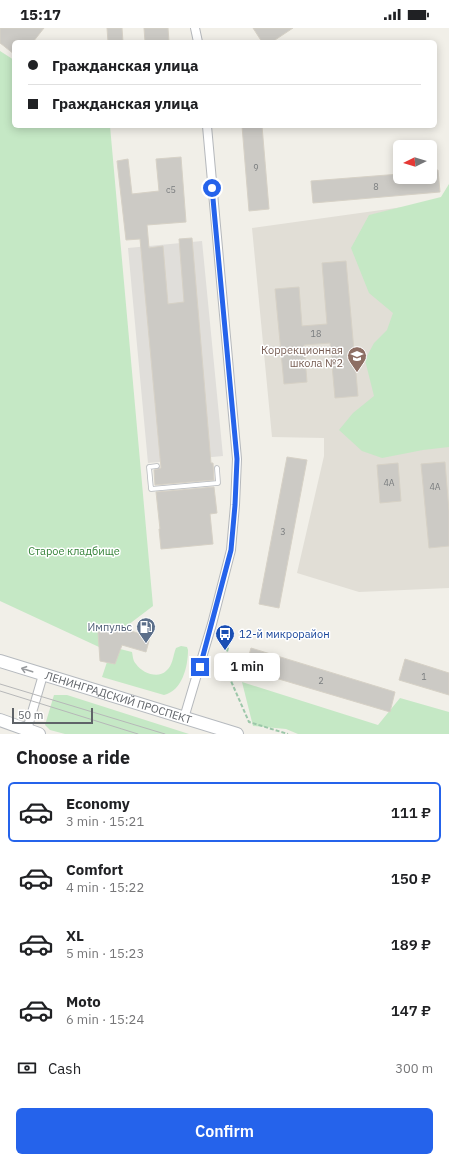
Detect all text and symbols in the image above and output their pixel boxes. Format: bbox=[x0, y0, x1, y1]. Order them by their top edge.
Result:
text: 15:17 bbox=[20, 5, 61, 24]
text: Гражданская улица bbox=[52, 56, 199, 75]
text: Гражданская улица bbox=[52, 94, 199, 113]
north arrow bbox=[393, 140, 437, 184]
map controls bbox=[393, 140, 437, 184]
house number: 9 bbox=[253, 162, 259, 173]
route start bbox=[203, 179, 221, 197]
house number: 8 bbox=[373, 181, 379, 192]
house number: с5 bbox=[166, 184, 176, 195]
house number: 18 bbox=[311, 328, 321, 339]
place label: Коррекционная школа №2 bbox=[261, 343, 343, 370]
school or university icon: Коррекционная школа №2 bbox=[346, 345, 368, 373]
house number: 4А bbox=[383, 477, 395, 488]
house number: 4А bbox=[429, 481, 441, 492]
house number: 3 bbox=[280, 526, 286, 537]
park label: Старое кладбище bbox=[28, 544, 120, 558]
fuel station icon: Импульс bbox=[135, 616, 157, 644]
place label: Импульс bbox=[87, 620, 132, 634]
bus stop icon: 12-й микрорайон bbox=[214, 623, 236, 651]
place label: 12-й микрорайон bbox=[239, 627, 330, 641]
callout: 1 min bbox=[214, 653, 280, 681]
route end bbox=[191, 658, 209, 676]
text: 1 min bbox=[230, 658, 264, 675]
one-way arrow bbox=[21, 665, 33, 673]
street label: ЛЕНИНГРАДСКИЙ ПРОСПЕКТ bbox=[43, 668, 194, 727]
house number: 1 bbox=[421, 671, 427, 682]
house number: 2 bbox=[318, 675, 324, 686]
scale bar bbox=[12, 706, 93, 725]
text: 50 m bbox=[18, 708, 43, 722]
text: Choose a ride bbox=[16, 746, 130, 769]
icon: car bbox=[18, 794, 54, 830]
text: Economy bbox=[66, 794, 130, 813]
text: 111 ₽ bbox=[391, 803, 431, 822]
text: 3 min · 15:21 bbox=[66, 813, 144, 830]
icon: car bbox=[18, 860, 54, 896]
text: Comfort bbox=[66, 860, 123, 879]
text: 150 ₽ bbox=[391, 869, 431, 888]
text: 4 min · 15:22 bbox=[66, 879, 144, 896]
icon: car bbox=[18, 926, 54, 962]
text: XL bbox=[66, 926, 84, 945]
text: 189 ₽ bbox=[391, 935, 431, 954]
text: 5 min · 15:23 bbox=[66, 945, 144, 962]
icon: car bbox=[18, 992, 54, 1028]
text: Moto bbox=[66, 992, 101, 1011]
text: 147 ₽ bbox=[391, 1001, 431, 1020]
text: 6 min · 15:24 bbox=[66, 1011, 144, 1028]
icon: cash bbox=[16, 1057, 38, 1079]
text: Cash bbox=[48, 1059, 81, 1078]
text: 300 m bbox=[395, 1060, 433, 1077]
button: Confirm bbox=[16, 1108, 433, 1154]

